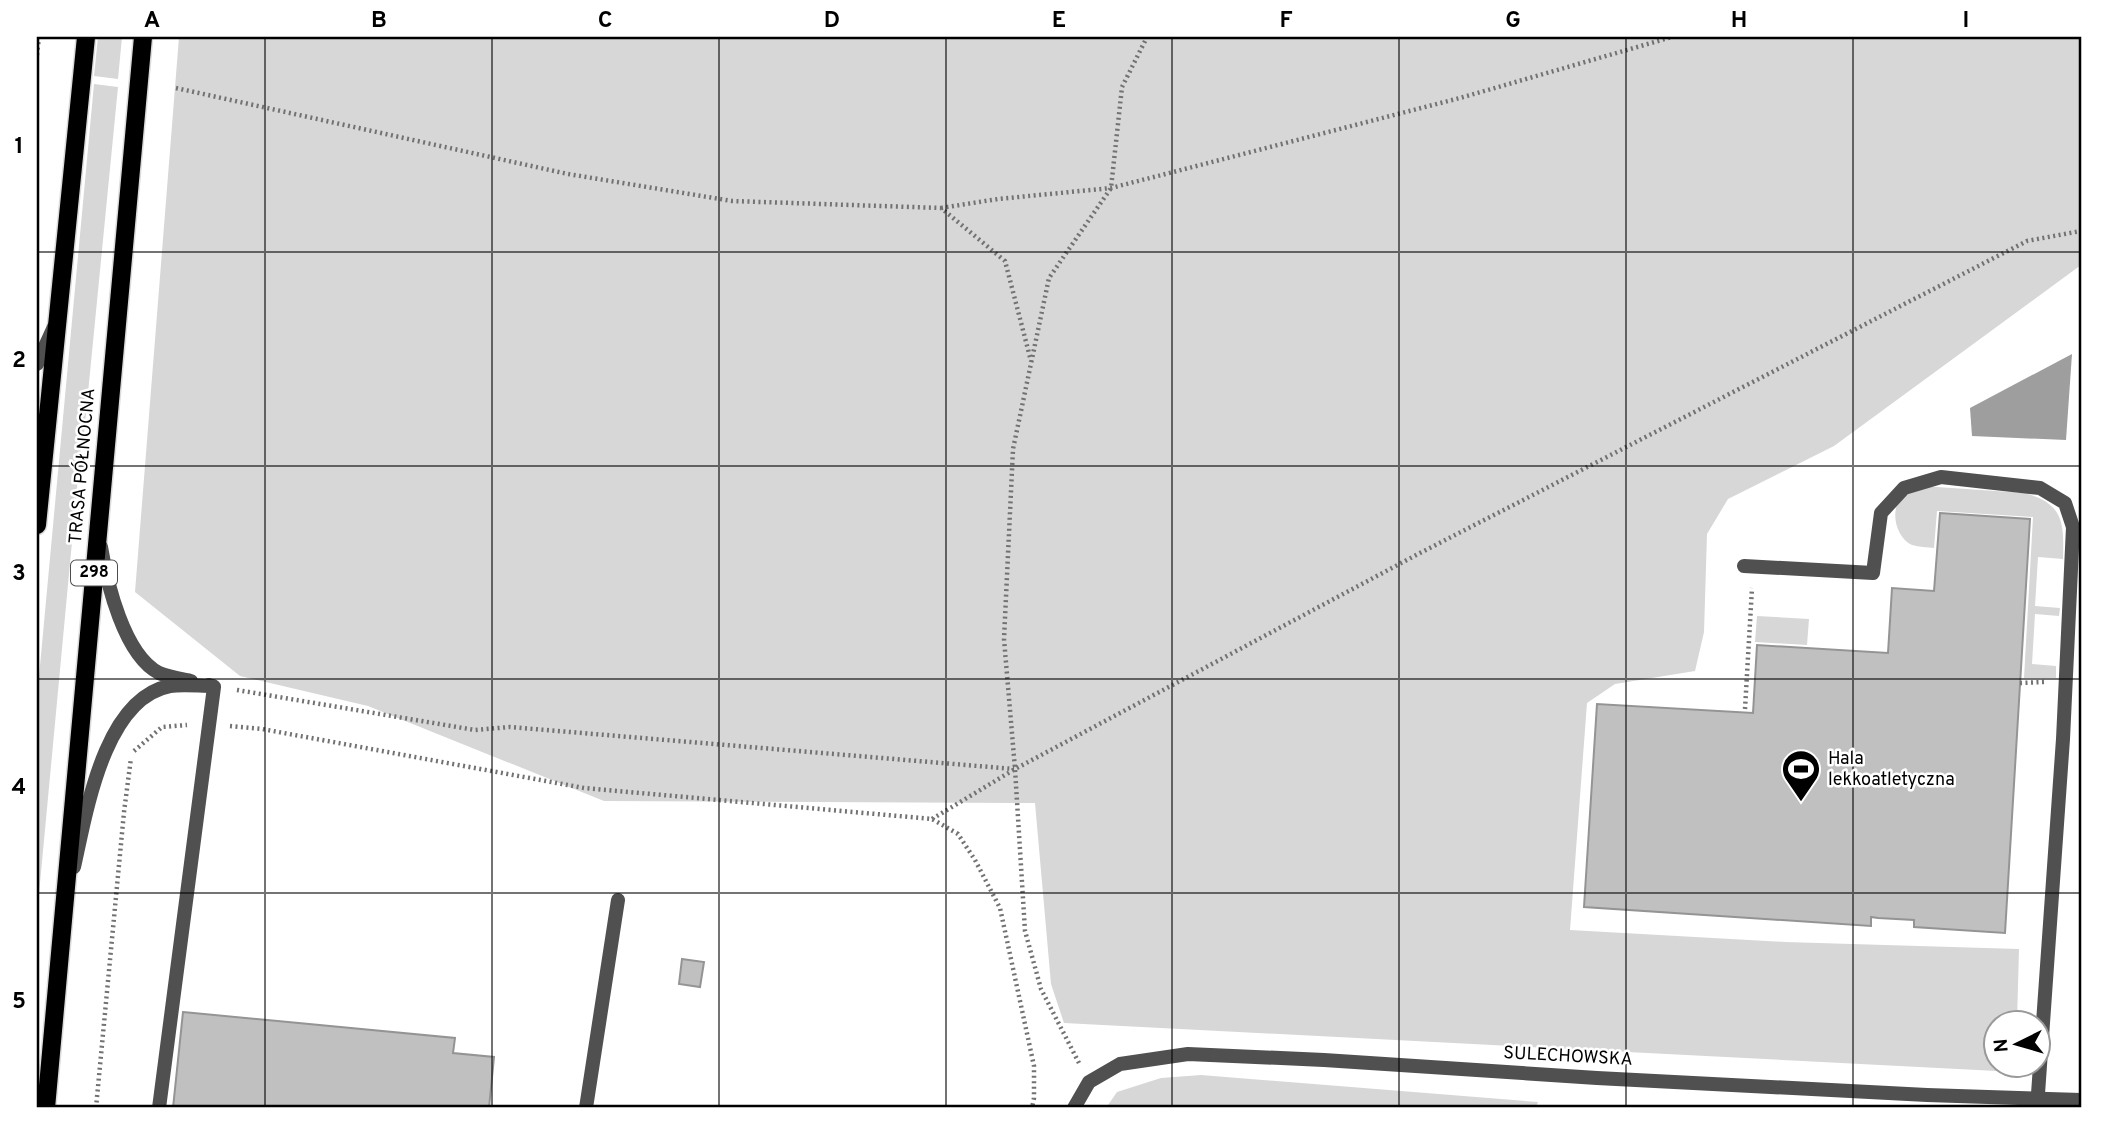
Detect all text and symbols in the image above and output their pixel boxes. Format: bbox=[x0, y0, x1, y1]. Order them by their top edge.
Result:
text: A bbox=[144, 7, 160, 36]
text: B bbox=[371, 7, 387, 36]
text: C bbox=[598, 7, 612, 36]
text: D bbox=[824, 7, 840, 36]
text: E bbox=[1052, 7, 1066, 36]
text: F bbox=[1279, 7, 1293, 36]
text: G bbox=[1505, 7, 1521, 36]
text: H bbox=[1731, 7, 1747, 36]
text: I bbox=[1963, 7, 1969, 36]
text: 1 bbox=[14, 133, 24, 162]
text: 2 bbox=[12, 347, 26, 376]
street label: TRASA PÓŁNOCNA bbox=[63, 387, 101, 545]
text: 3 bbox=[12, 560, 26, 589]
road number: 298 bbox=[71, 560, 117, 586]
sports icon: Hala lekkoatletyczna bbox=[1780, 748, 1822, 803]
place label: Hala lekkoatletyczna bbox=[1828, 748, 1955, 792]
text: 4 bbox=[12, 774, 26, 803]
text: 5 bbox=[12, 988, 26, 1017]
north arrow bbox=[1982, 1009, 2052, 1078]
text: N bbox=[1990, 1037, 2015, 1053]
street label: SULECHOWSKA bbox=[1503, 1042, 1633, 1072]

